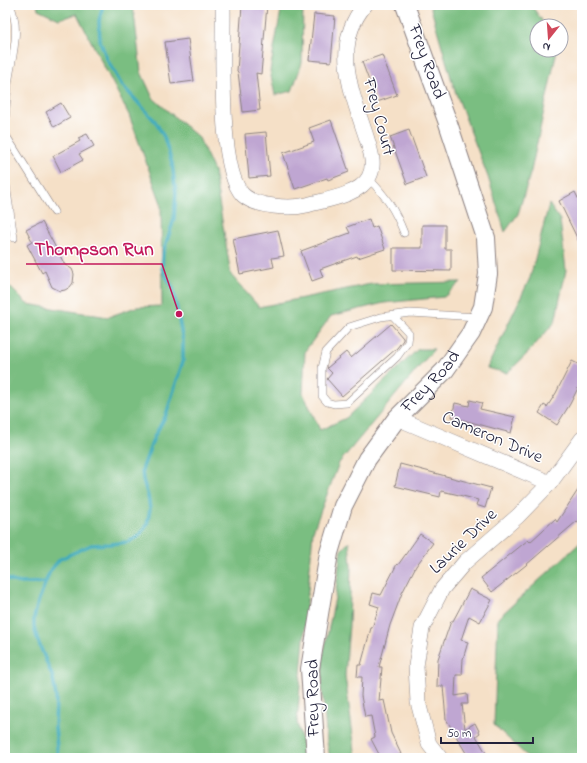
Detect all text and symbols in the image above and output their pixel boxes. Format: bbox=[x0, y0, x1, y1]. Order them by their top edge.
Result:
north arrow bbox=[529, 18, 569, 58]
street label: Frey Road bbox=[400, 20, 451, 103]
text: N bbox=[540, 38, 552, 55]
street label: Frey Court bbox=[355, 74, 401, 159]
callout: Thompson Run bbox=[26, 233, 162, 264]
text: Thompson Run bbox=[34, 237, 154, 264]
street label: Frey Road bbox=[395, 346, 467, 420]
street label: Cameron Drive bbox=[437, 405, 547, 471]
street label: Laurie Drive bbox=[424, 502, 504, 581]
street label: Frey Road bbox=[300, 659, 328, 738]
scale bar bbox=[441, 719, 533, 745]
text: 50 m bbox=[447, 725, 471, 743]

